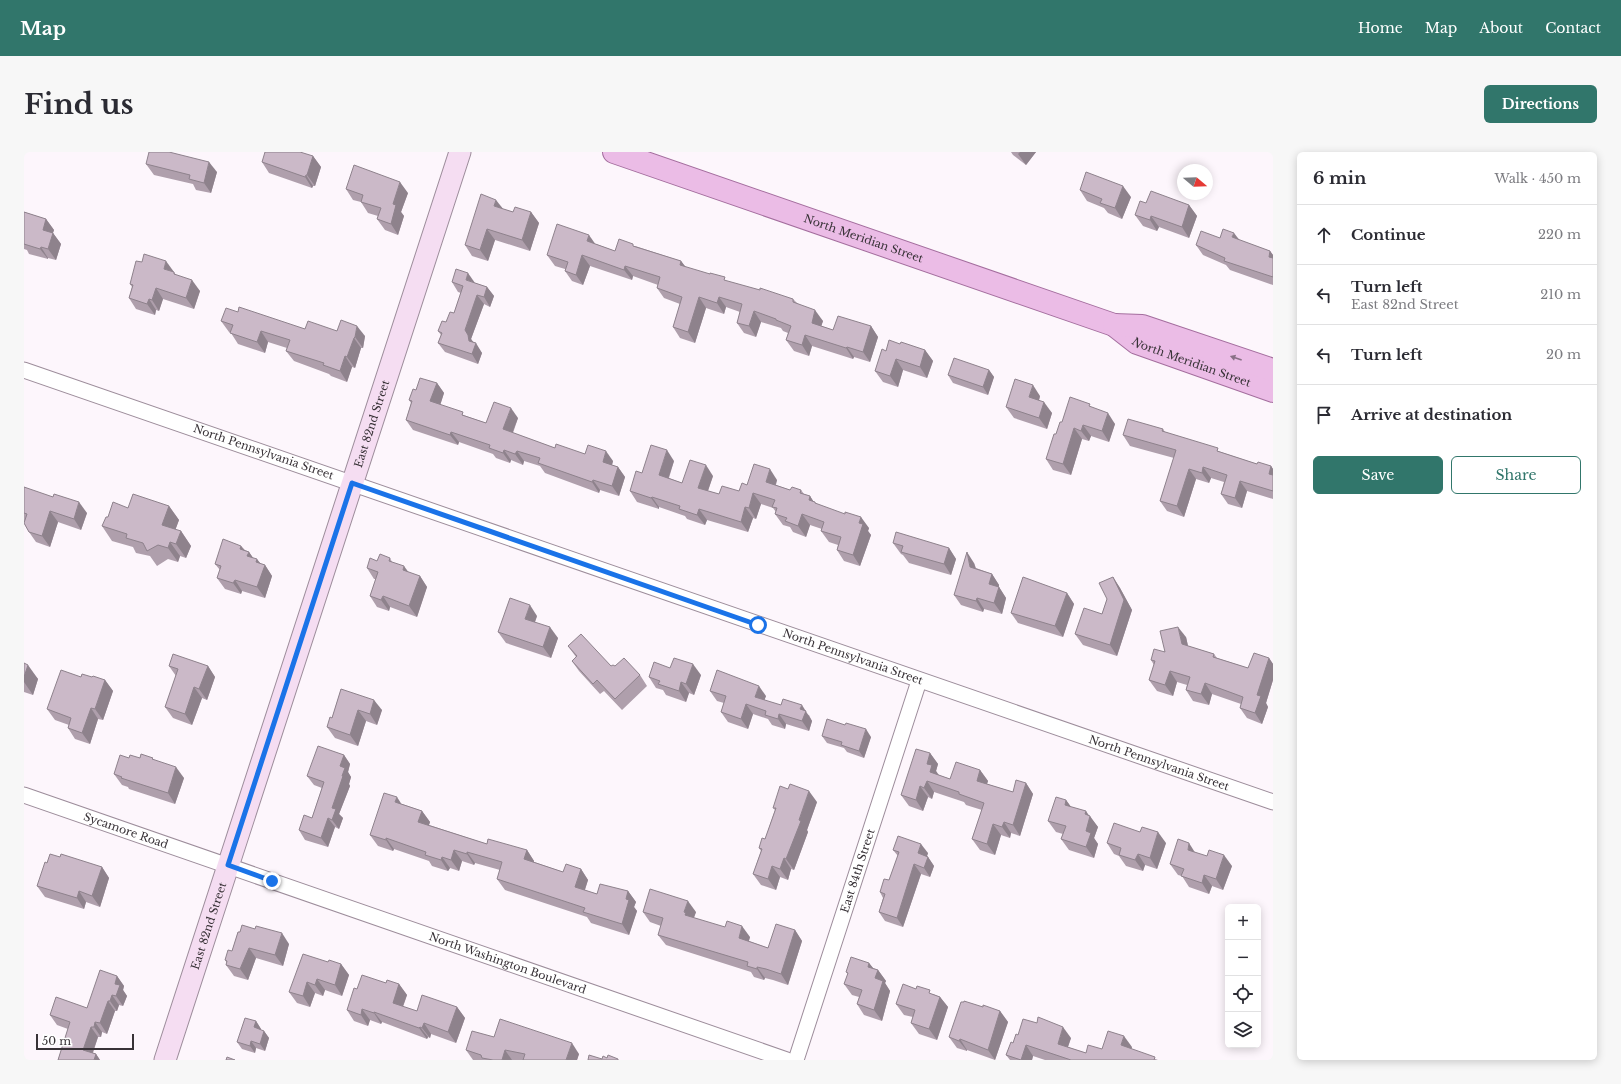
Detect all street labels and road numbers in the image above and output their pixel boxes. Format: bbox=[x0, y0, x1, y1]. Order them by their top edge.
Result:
street label: North Meridian Street bbox=[802, 211, 926, 266]
street label: North Meridian Street bbox=[1129, 334, 1254, 390]
street label: East 82nd Street bbox=[351, 377, 393, 469]
street label: North Pennsylvania Street bbox=[191, 421, 336, 483]
street label: North Pennsylvania Street bbox=[781, 626, 926, 688]
street label: North Pennsylvania Street bbox=[1087, 732, 1232, 794]
street label: Sycamore Road bbox=[82, 809, 171, 852]
street label: East 84th Street bbox=[837, 826, 878, 915]
street label: East 82nd Street bbox=[188, 880, 230, 971]
street label: North Washington Boulevard bbox=[427, 929, 589, 997]

